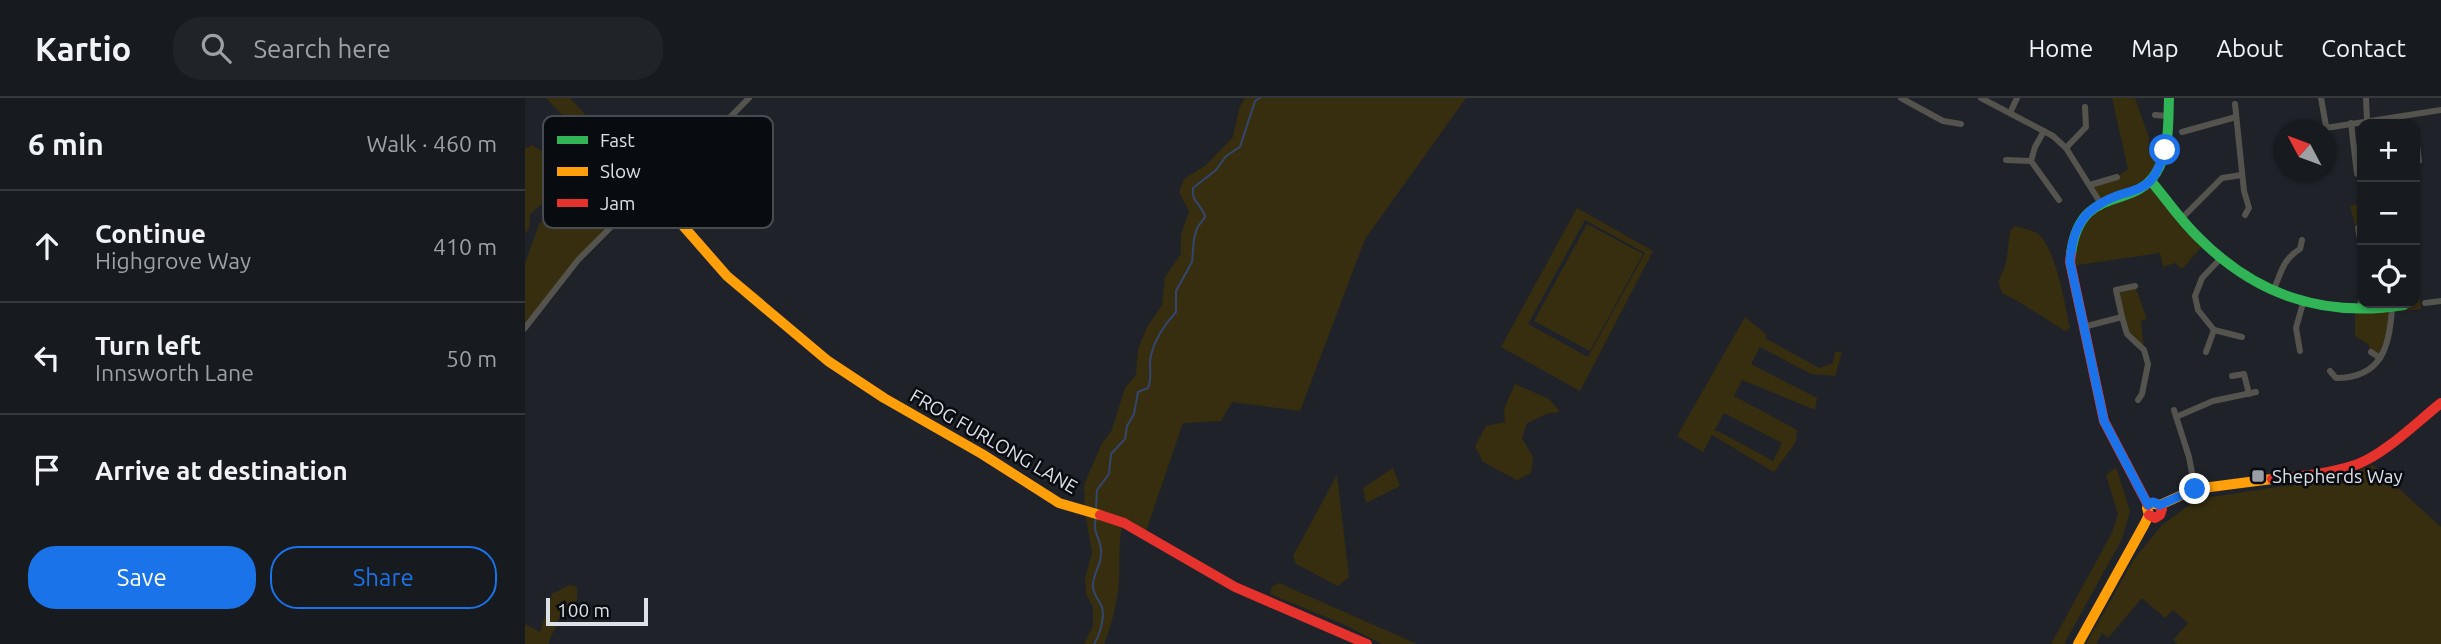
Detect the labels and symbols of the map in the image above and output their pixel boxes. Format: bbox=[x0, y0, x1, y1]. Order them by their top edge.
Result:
legend bbox=[543, 116, 773, 228]
north arrow bbox=[2273, 119, 2336, 182]
text: Fast bbox=[600, 129, 635, 151]
route start bbox=[2149, 134, 2180, 165]
text: Slow bbox=[600, 160, 641, 182]
text: Jam bbox=[600, 192, 636, 214]
street label: FROG FURLONG LANE bbox=[906, 384, 1082, 498]
place label: Shepherds Way bbox=[2272, 465, 2403, 487]
marker: Shepherds Way bbox=[2250, 468, 2266, 484]
route end bbox=[2179, 473, 2210, 504]
scale bar bbox=[546, 595, 647, 627]

